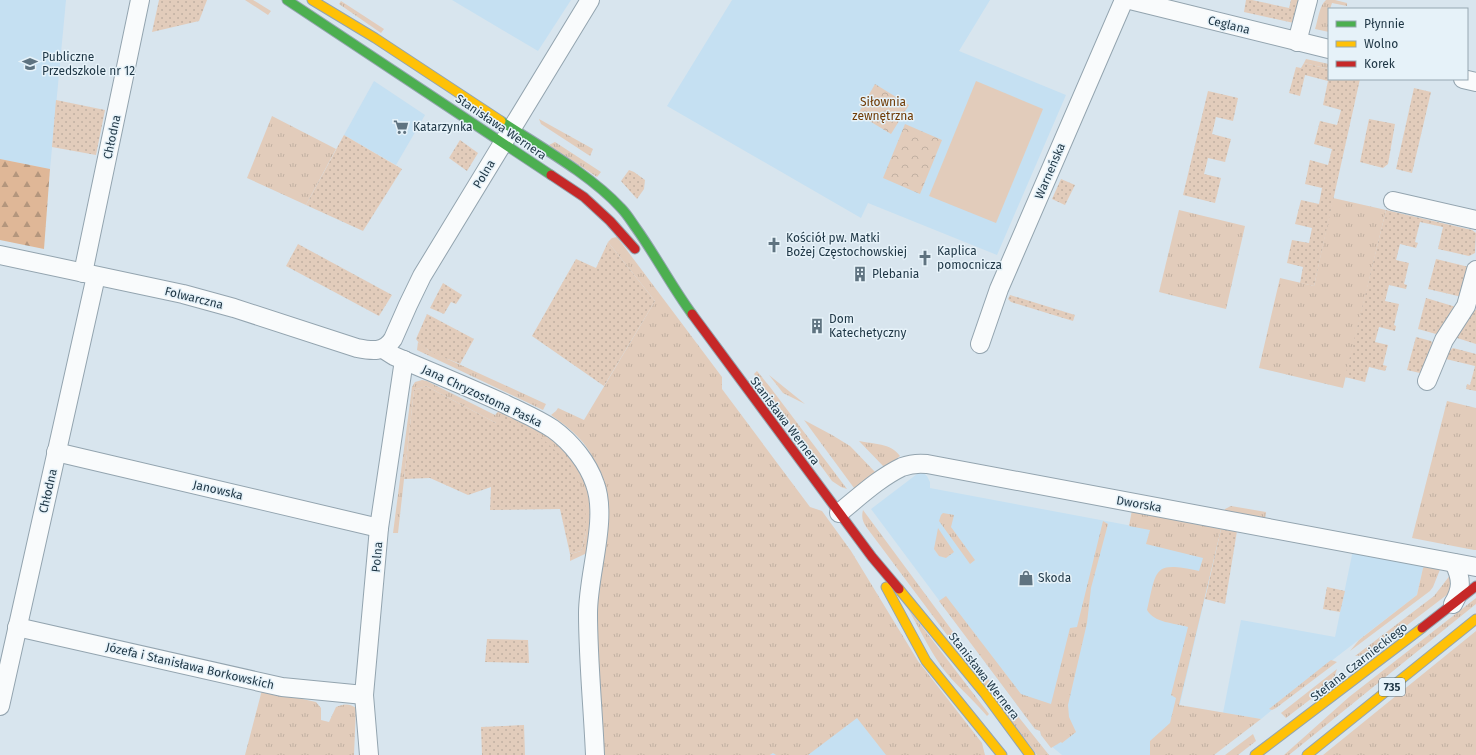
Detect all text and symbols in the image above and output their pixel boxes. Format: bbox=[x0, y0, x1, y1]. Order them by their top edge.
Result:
legend bbox=[1328, 8, 1468, 80]
street label: Ceglana bbox=[1207, 13, 1251, 37]
text: Płynnie bbox=[1364, 17, 1405, 31]
text: Wolno bbox=[1364, 37, 1398, 51]
place label: Publiczne Przedszkole nr 12 bbox=[42, 50, 135, 78]
school or university icon: Publiczne Przedszkole nr 12 bbox=[21, 55, 39, 73]
text: Korek bbox=[1364, 57, 1396, 71]
street label: Stanisława Wernera bbox=[453, 91, 549, 163]
park label: Siłownia zewnętrzna bbox=[852, 95, 914, 123]
street label: Chłodna bbox=[100, 114, 124, 160]
supermarket icon: Katarzynka bbox=[392, 118, 410, 136]
place label: Katarzynka bbox=[413, 120, 472, 134]
street label: Warneńska bbox=[1032, 141, 1068, 201]
street label: Polna bbox=[470, 157, 498, 191]
place label: Kościół pw. Matki Bożej Częstochowskiej bbox=[786, 231, 907, 259]
church icon: Kościół pw. Matki Bożej Częstochowskiej bbox=[765, 236, 783, 254]
place label: Kaplica pomocnicza bbox=[937, 244, 1002, 272]
church icon: Kaplica pomocnicza bbox=[916, 249, 934, 267]
building icon: Plebania bbox=[851, 265, 869, 283]
place label: Plebania bbox=[872, 267, 919, 281]
street label: Folwarczna bbox=[163, 284, 225, 312]
place label: Dom Katechetyczny bbox=[829, 312, 907, 340]
building icon: Dom Katechetyczny bbox=[808, 317, 826, 335]
street label: Jana Chryzostoma Paska bbox=[420, 362, 544, 430]
street label: Stanisława Wernera bbox=[747, 374, 823, 468]
street label: Chłodna bbox=[36, 468, 60, 514]
street label: Janowska bbox=[192, 477, 244, 503]
street label: Dworska bbox=[1115, 493, 1163, 515]
street label: Polna bbox=[369, 541, 385, 573]
shop icon: Skoda bbox=[1017, 569, 1035, 587]
place label: Skoda bbox=[1038, 571, 1071, 585]
street label: Stefana Czarnieckiego bbox=[1308, 620, 1410, 704]
street label: Stanisława Wernera bbox=[946, 630, 1022, 722]
street label: Józefa i Stanisława Borkowskich bbox=[105, 640, 275, 692]
road number: 735 bbox=[1379, 678, 1405, 696]

